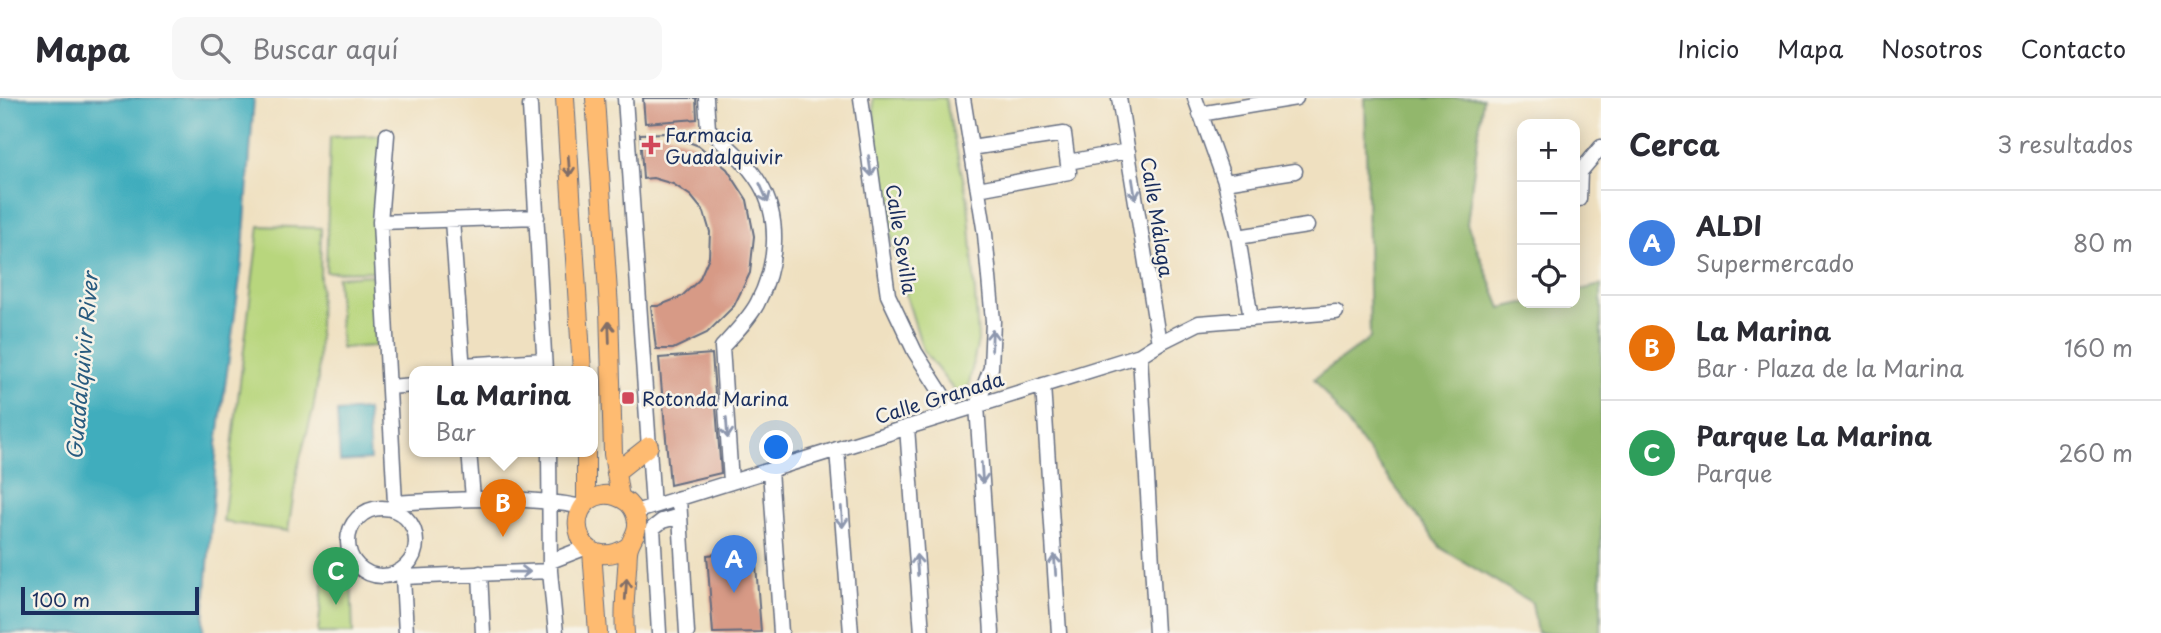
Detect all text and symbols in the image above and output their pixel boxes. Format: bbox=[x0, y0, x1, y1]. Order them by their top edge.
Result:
search box bbox=[172, 17, 662, 80]
text: Mapa bbox=[35, 23, 130, 73]
icon: search bbox=[196, 29, 234, 67]
text: Buscar aquí bbox=[252, 29, 398, 68]
text: Inicio bbox=[1678, 30, 1739, 66]
text: Mapa bbox=[1777, 30, 1843, 66]
text: Nosotros bbox=[1881, 30, 1983, 66]
text: Contacto bbox=[2021, 30, 2126, 66]
map controls bbox=[1517, 119, 1580, 308]
button: + bbox=[1517, 119, 1580, 182]
place label: Farmacia Guadalquivir bbox=[665, 120, 783, 170]
text: Cerca bbox=[1629, 121, 1720, 166]
text: 3 resultados bbox=[1997, 126, 2133, 161]
marker: Farmacia Guadalquivir bbox=[643, 137, 659, 153]
one-way arrow bbox=[563, 154, 576, 177]
one-way arrow bbox=[864, 154, 877, 176]
street label: Calle Málaga bbox=[1135, 155, 1181, 279]
one-way arrow bbox=[1128, 178, 1141, 200]
one-way arrow bbox=[758, 182, 771, 203]
street label: Calle Sevilla bbox=[879, 182, 925, 296]
button: − bbox=[1517, 182, 1580, 245]
text: ALDI bbox=[1696, 206, 1762, 245]
text: A bbox=[1643, 225, 1661, 260]
text: 80 m bbox=[2073, 225, 2133, 260]
button: locate bbox=[1517, 245, 1580, 308]
text: Supermercado bbox=[1696, 245, 1854, 280]
water label: Guadalquivir River bbox=[57, 268, 105, 461]
text: La Marina bbox=[1696, 311, 1831, 350]
one-way arrow bbox=[603, 321, 616, 344]
one-way arrow bbox=[986, 328, 999, 351]
text: B bbox=[1644, 330, 1660, 365]
text: 160 m bbox=[2064, 330, 2133, 365]
text: Bar · Plaza de la Marina bbox=[1696, 350, 1964, 385]
street label: Calle Granada bbox=[871, 364, 1007, 430]
popup bbox=[409, 366, 598, 457]
text: La Marina bbox=[436, 375, 571, 414]
place label: Rotonda Marina bbox=[642, 384, 789, 412]
marker: Rotonda Marina bbox=[620, 390, 636, 406]
text: Bar bbox=[436, 414, 476, 449]
one-way arrow bbox=[721, 416, 734, 439]
text: Parque La Marina bbox=[1696, 416, 1932, 455]
your location bbox=[759, 430, 793, 464]
text: C bbox=[1643, 435, 1661, 470]
text: 260 m bbox=[2058, 435, 2133, 470]
text: Parque bbox=[1696, 455, 1773, 490]
one-way arrow bbox=[976, 462, 989, 484]
pin: B bbox=[480, 479, 526, 537]
one-way arrow bbox=[836, 505, 849, 528]
pin: A bbox=[711, 535, 757, 593]
pin: C bbox=[313, 547, 359, 605]
one-way arrow bbox=[910, 554, 923, 577]
one-way arrow bbox=[1048, 554, 1061, 577]
one-way arrow bbox=[508, 565, 531, 579]
one-way arrow bbox=[620, 579, 633, 601]
scale bar bbox=[21, 584, 200, 616]
text: 100 m bbox=[32, 585, 90, 613]

